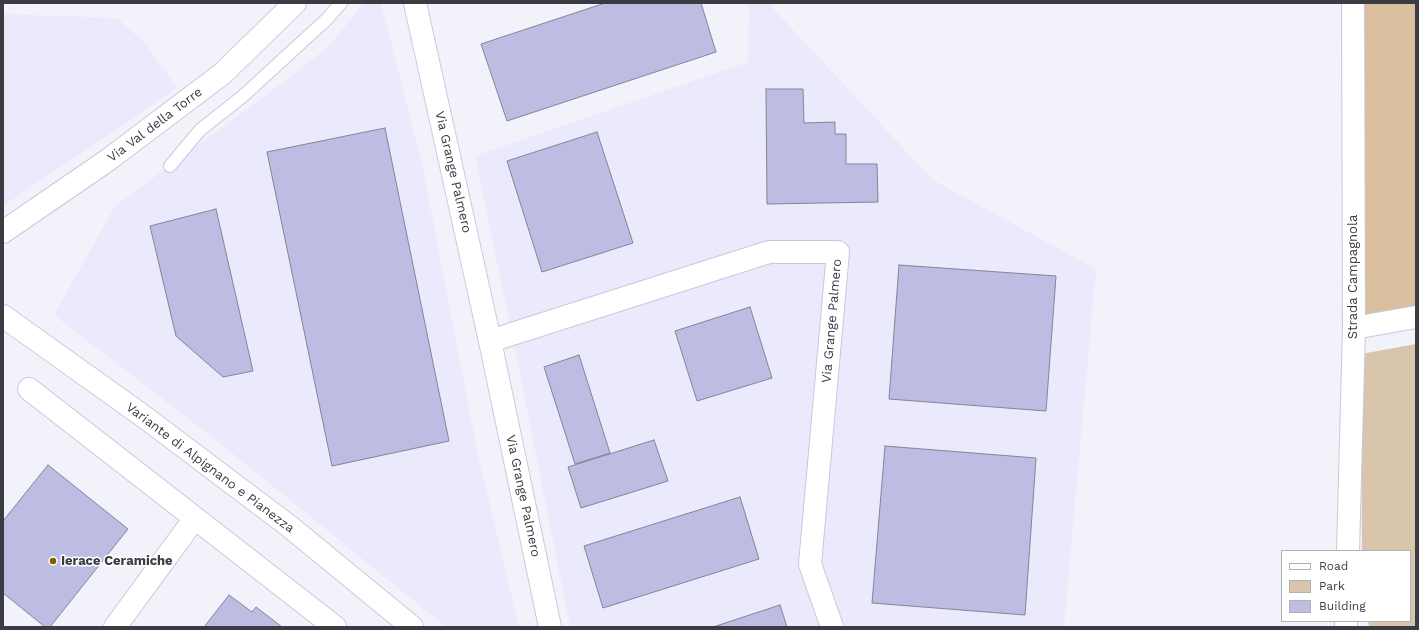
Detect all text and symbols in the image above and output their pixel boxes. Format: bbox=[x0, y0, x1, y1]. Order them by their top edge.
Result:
street label: Via Val della Torre bbox=[105, 84, 205, 166]
street label: Via Grange Palmero bbox=[431, 110, 475, 234]
street label: Strada Campagnola bbox=[1345, 215, 1361, 339]
street label: Via Grange Palmero bbox=[819, 258, 845, 384]
street label: Variante di Alpignano e Pianezza bbox=[123, 400, 297, 536]
street label: Via Grange Palmero bbox=[502, 433, 544, 559]
legend bbox=[1281, 550, 1411, 622]
place label: Ierace Ceramiche bbox=[61, 553, 173, 569]
marker: Ierace Ceramiche bbox=[48, 556, 58, 566]
text: Road bbox=[1319, 559, 1348, 573]
text: Park bbox=[1319, 579, 1345, 593]
text: Building bbox=[1319, 599, 1366, 613]

